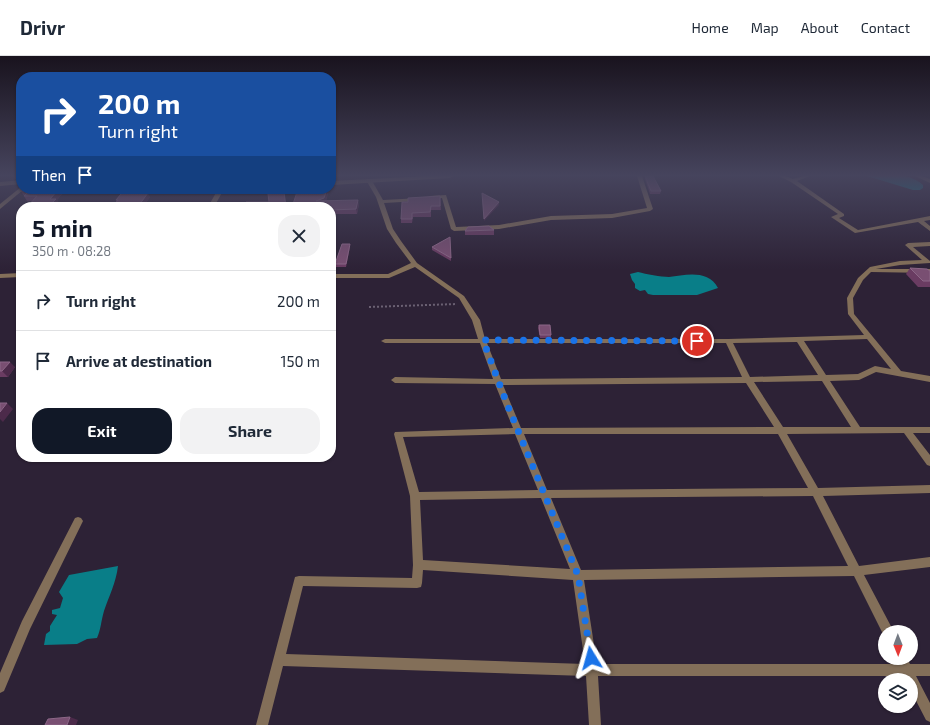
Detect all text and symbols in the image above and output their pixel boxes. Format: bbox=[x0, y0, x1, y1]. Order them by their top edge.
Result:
text: Drivr bbox=[20, 16, 65, 39]
text: Home bbox=[692, 19, 729, 36]
text: Map bbox=[751, 19, 779, 36]
text: About bbox=[801, 19, 839, 36]
text: Contact bbox=[861, 19, 910, 36]
text: 200 m bbox=[98, 86, 180, 120]
icon: right bbox=[32, 88, 84, 140]
text: Turn right bbox=[98, 120, 178, 142]
icon: arrive bbox=[74, 164, 96, 186]
text: Then bbox=[32, 166, 66, 184]
text: 5 min bbox=[32, 213, 93, 242]
button: close bbox=[278, 215, 320, 257]
text: 350 m · 08:28 bbox=[32, 243, 111, 259]
icon: right bbox=[32, 290, 54, 312]
text: Turn right bbox=[66, 292, 136, 310]
text: 200 m bbox=[277, 292, 320, 310]
pin bbox=[680, 324, 714, 358]
icon: arrive bbox=[686, 330, 708, 352]
icon: arrive bbox=[32, 350, 54, 372]
text: Arrive at destination bbox=[66, 352, 212, 370]
text: 150 m bbox=[280, 352, 320, 370]
button: Exit bbox=[32, 408, 172, 454]
button: Share bbox=[180, 408, 320, 454]
north arrow bbox=[878, 625, 918, 665]
map controls bbox=[878, 625, 918, 713]
position arrow bbox=[570, 637, 612, 679]
button: layers bbox=[878, 673, 918, 713]

